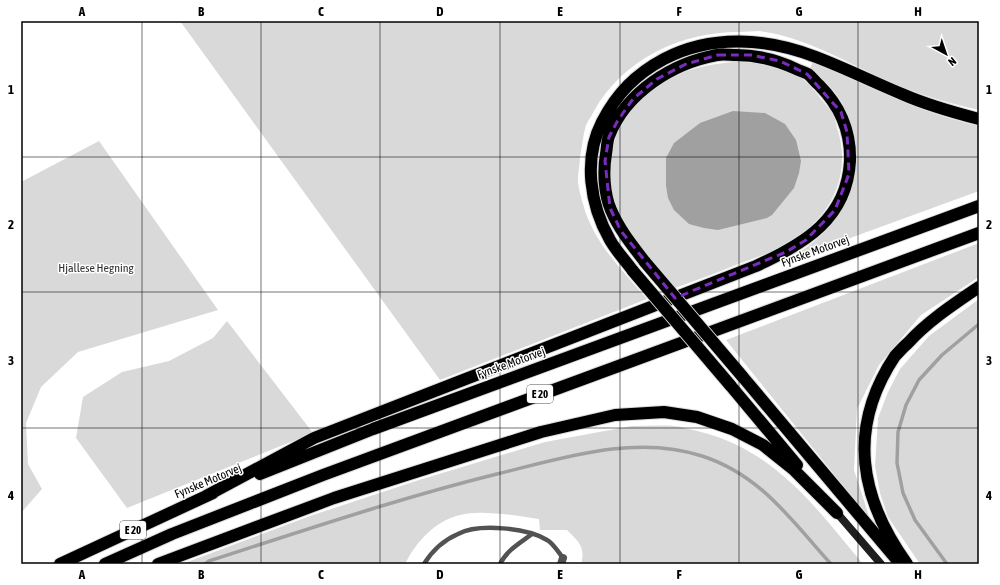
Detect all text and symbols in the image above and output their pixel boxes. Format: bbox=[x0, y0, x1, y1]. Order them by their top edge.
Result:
text: A bbox=[78, 4, 86, 19]
text: B bbox=[198, 4, 205, 19]
text: C bbox=[318, 4, 324, 19]
text: D bbox=[436, 4, 444, 19]
text: E bbox=[557, 4, 563, 19]
text: F bbox=[676, 4, 682, 19]
text: G bbox=[796, 4, 803, 19]
text: H bbox=[914, 4, 922, 19]
north arrow bbox=[926, 34, 966, 74]
text: N bbox=[946, 55, 959, 68]
text: 1 bbox=[8, 82, 14, 97]
text: 1 bbox=[986, 82, 992, 97]
text: 2 bbox=[8, 217, 14, 232]
text: 2 bbox=[986, 217, 992, 232]
street label: Fynske Motorvej bbox=[779, 232, 851, 270]
park label: Hjallese Hegning bbox=[58, 261, 135, 275]
street label: Fynske Motorvej bbox=[475, 344, 547, 382]
text: 3 bbox=[8, 353, 14, 368]
text: 3 bbox=[986, 353, 992, 368]
road number: E 20 bbox=[527, 385, 553, 403]
street label: Fynske Motorvej bbox=[172, 461, 244, 501]
text: 4 bbox=[7, 488, 14, 503]
text: 4 bbox=[985, 488, 992, 503]
road number: E 20 bbox=[120, 521, 146, 539]
text: A bbox=[78, 567, 86, 582]
text: B bbox=[198, 567, 205, 582]
text: C bbox=[318, 567, 324, 582]
text: D bbox=[436, 567, 444, 582]
text: E bbox=[557, 567, 563, 582]
text: F bbox=[676, 567, 682, 582]
text: G bbox=[796, 567, 803, 582]
text: H bbox=[914, 567, 922, 582]

